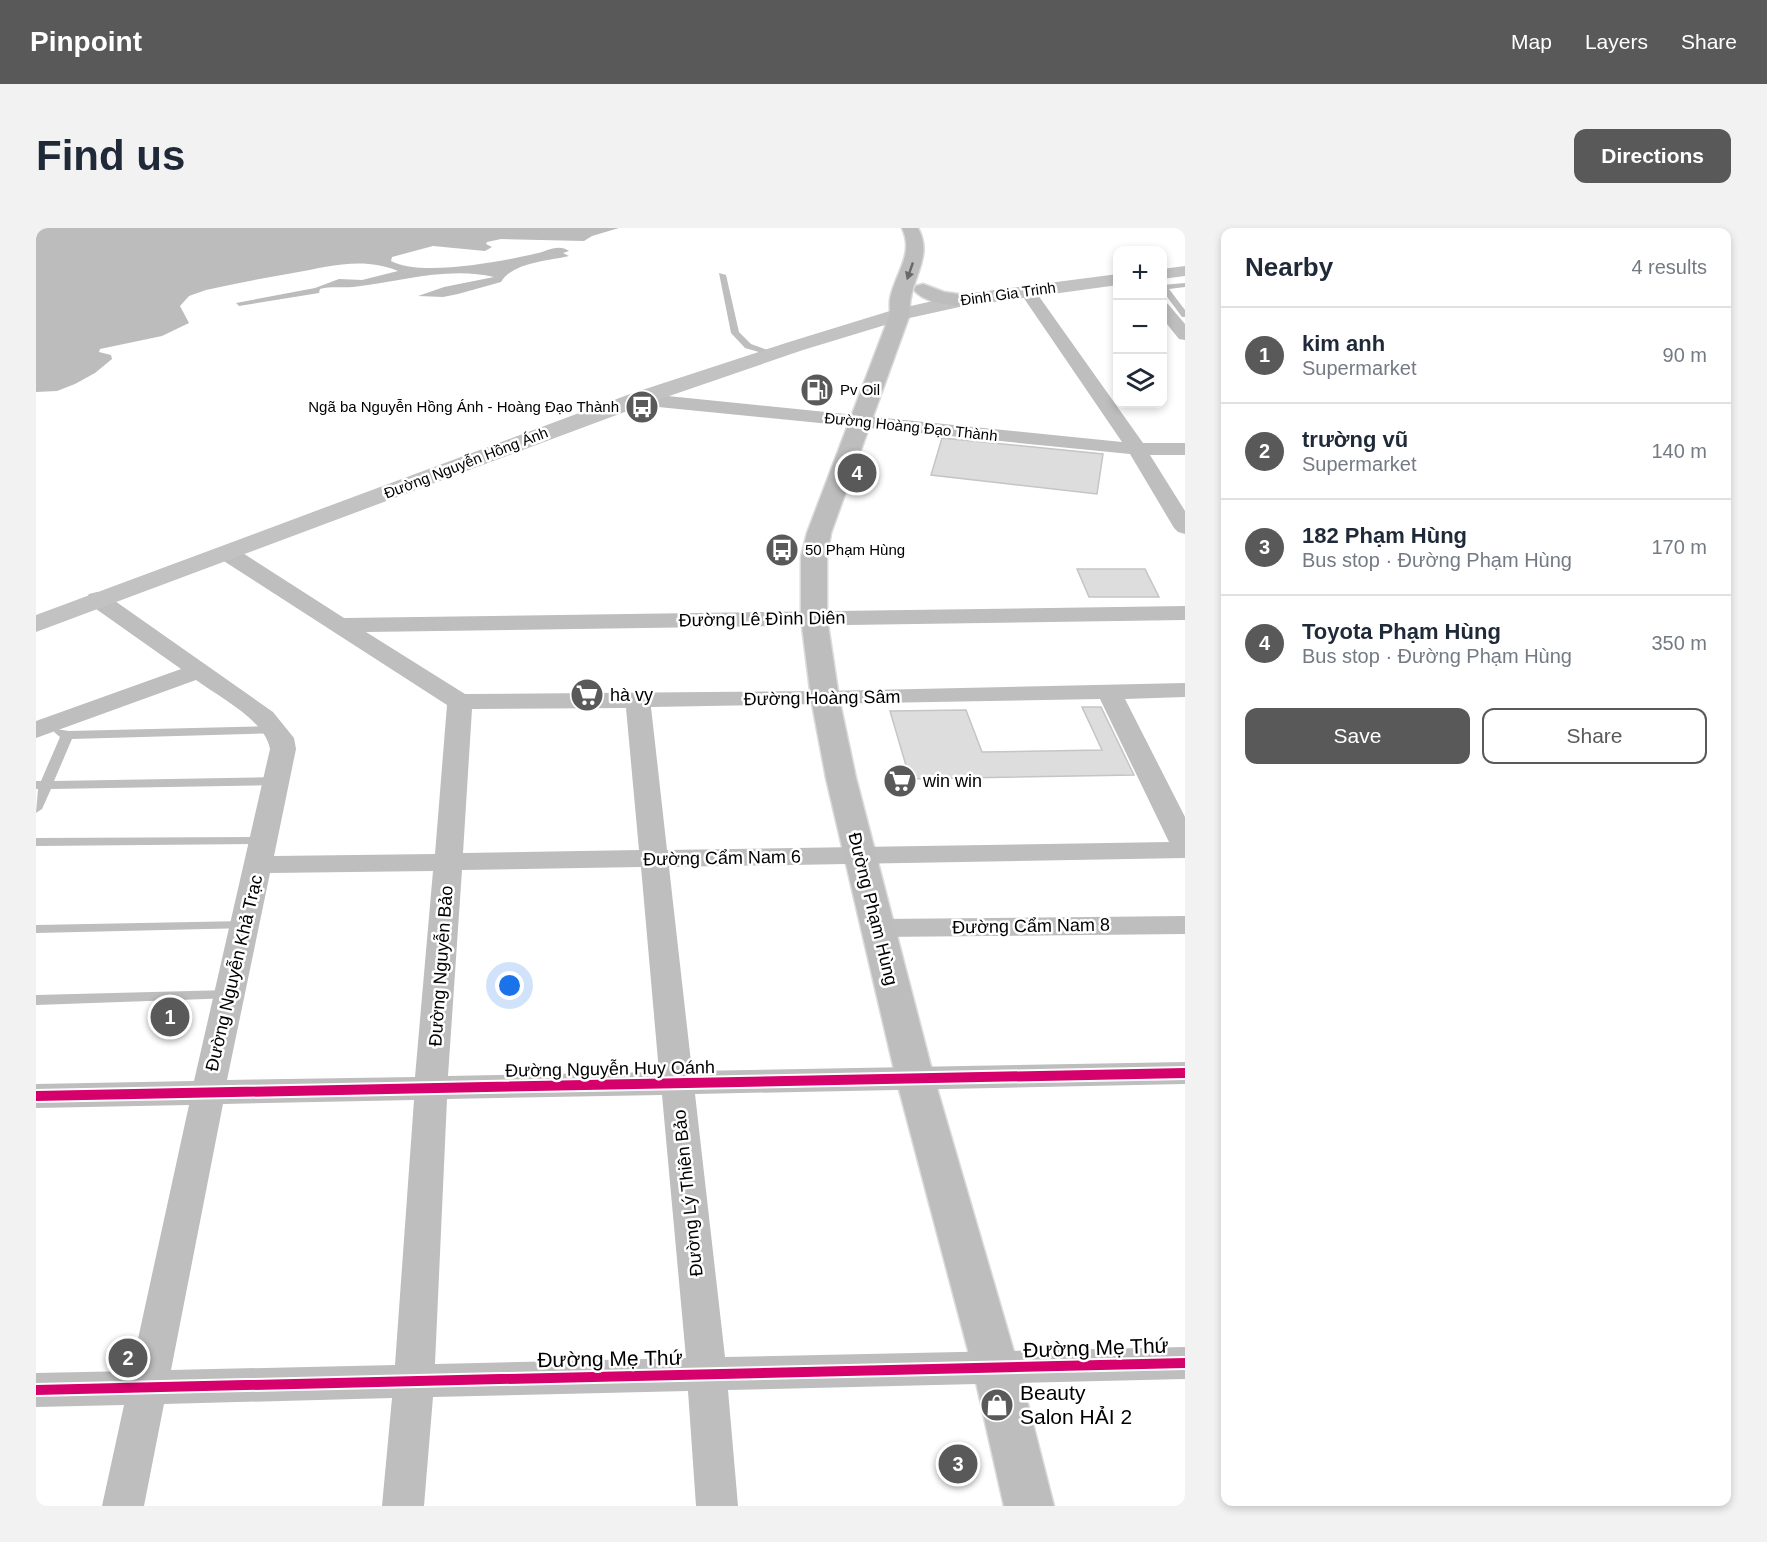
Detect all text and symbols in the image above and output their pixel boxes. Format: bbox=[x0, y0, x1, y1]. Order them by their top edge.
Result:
text: Pinpoint bbox=[30, 26, 142, 57]
text: Map bbox=[1511, 30, 1552, 53]
text: Layers bbox=[1585, 30, 1648, 53]
text: Share bbox=[1681, 30, 1737, 53]
button: Directions bbox=[1574, 129, 1731, 183]
text: Find us bbox=[36, 132, 185, 179]
map controls bbox=[1113, 246, 1167, 408]
button: + bbox=[1113, 246, 1167, 300]
text: Nearby bbox=[1245, 252, 1333, 282]
text: 4 results bbox=[1631, 256, 1707, 278]
one-way arrow bbox=[905, 262, 914, 280]
street label: Đinh Gia Trinh bbox=[959, 278, 1057, 309]
button: − bbox=[1113, 300, 1167, 354]
text: kim anh bbox=[1302, 331, 1385, 356]
text: 1 bbox=[1259, 344, 1270, 366]
text: 90 m bbox=[1663, 344, 1707, 366]
button: layers bbox=[1113, 354, 1167, 408]
text: Supermarket bbox=[1302, 357, 1417, 379]
fuel station icon: Pv Oil bbox=[799, 372, 835, 408]
place label: Pv Oil bbox=[840, 381, 880, 398]
bus stop icon: Ngã ba Nguyễn Hồng Ánh - Hoàng Đạo Thành bbox=[624, 389, 660, 425]
place label: Ngã ba Nguyễn Hồng Ánh - Hoàng Đạo Thành bbox=[308, 398, 619, 415]
street label: Đường Hoàng Đạo Thành bbox=[824, 409, 998, 444]
street label: Đường Nguyễn Hồng Ánh bbox=[381, 423, 550, 502]
text: trường vũ bbox=[1302, 427, 1408, 452]
text: 2 bbox=[1259, 440, 1270, 462]
text: 140 m bbox=[1651, 440, 1707, 462]
pin: 4 bbox=[838, 450, 876, 496]
text: Supermarket bbox=[1302, 453, 1417, 475]
text: 182 Phạm Hùng bbox=[1302, 523, 1467, 548]
bus stop icon: 50 Phạm Hùng bbox=[764, 532, 800, 568]
text: 3 bbox=[1259, 536, 1270, 558]
text: 170 m bbox=[1651, 536, 1707, 558]
place label: 50 Phạm Hùng bbox=[805, 541, 905, 558]
text: Bus stop · Đường Phạm Hùng bbox=[1302, 549, 1572, 571]
street label: Đường Lê Đình Diên bbox=[678, 608, 846, 630]
text: Toyota Phạm Hùng bbox=[1302, 619, 1501, 644]
text: 4 bbox=[1259, 632, 1270, 654]
text: 350 m bbox=[1651, 632, 1707, 654]
text: Bus stop · Đường Phạm Hùng bbox=[1302, 645, 1572, 667]
supermarket icon: hà vy bbox=[569, 677, 605, 713]
place label: hà vy bbox=[610, 685, 653, 705]
street label: Đường Hoàng Sâm bbox=[743, 687, 901, 709]
button: Save bbox=[1245, 708, 1470, 764]
button: Share bbox=[1482, 708, 1707, 764]
supermarket icon: win win bbox=[882, 763, 918, 799]
place label: win win bbox=[922, 771, 982, 791]
street label: Đường Phạm Hùng bbox=[844, 830, 902, 988]
street label: Đường Cẩm Nam 6 bbox=[643, 847, 801, 869]
street label: Đường Nguyễn Khả Trạc bbox=[201, 873, 266, 1073]
street label: Đường Nguyễn Bảo bbox=[424, 885, 457, 1047]
street label: Đường Cẩm Nam 8 bbox=[952, 915, 1110, 937]
your location bbox=[495, 971, 524, 1000]
pin: 1 bbox=[150, 994, 190, 1040]
street label: Đường Nguyễn Huy Oánh bbox=[505, 1056, 715, 1081]
street label: Đường Lý Thiên Bảo bbox=[669, 1109, 707, 1277]
street label: Đường Mẹ Thứ bbox=[1023, 1333, 1169, 1362]
pin: 2 bbox=[108, 1336, 148, 1380]
street label: Đường Mẹ Thứ bbox=[537, 1346, 683, 1371]
place label: Beauty Salon HẢI 2 bbox=[1020, 1381, 1132, 1428]
shop icon: Beauty Salon HẢI 2 bbox=[979, 1387, 1015, 1423]
pin: 3 bbox=[938, 1442, 978, 1486]

